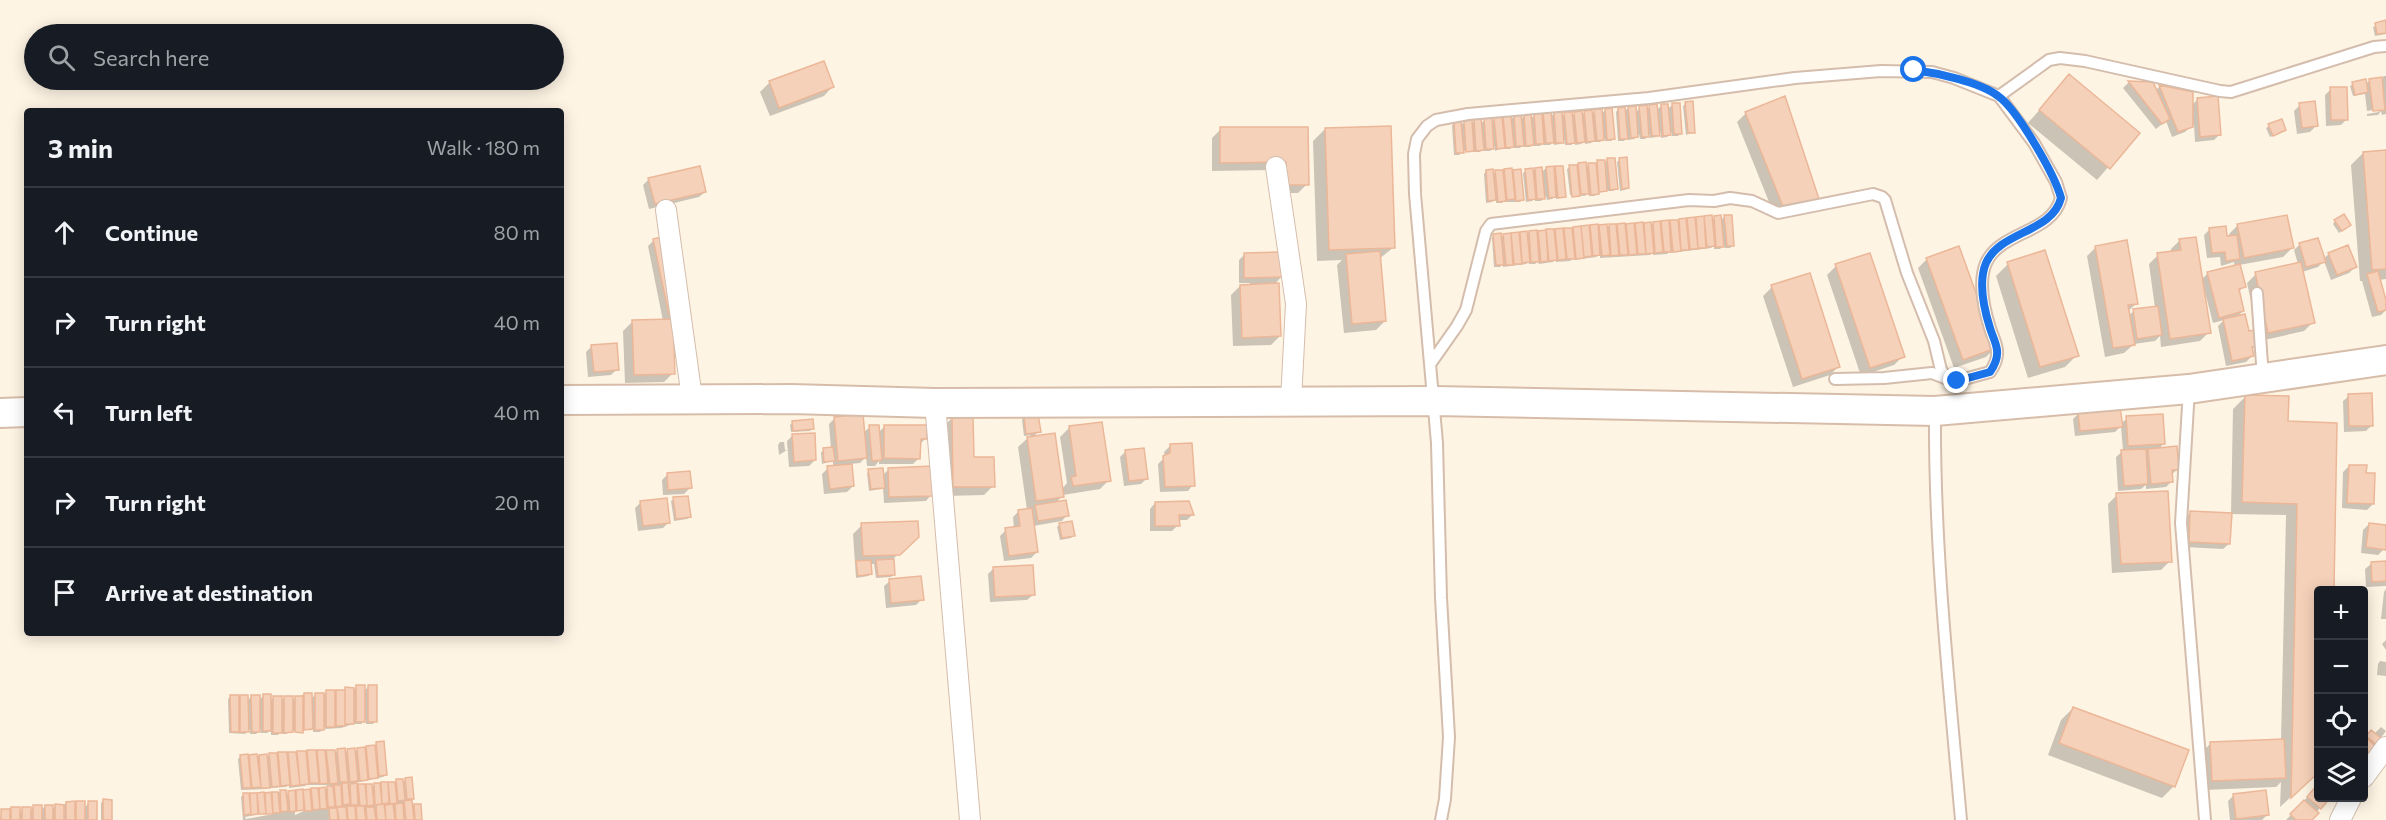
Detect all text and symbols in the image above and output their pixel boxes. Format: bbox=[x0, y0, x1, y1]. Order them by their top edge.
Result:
search box bbox=[24, 24, 564, 90]
icon: search bbox=[45, 41, 78, 74]
text: Search here bbox=[93, 44, 209, 71]
route start bbox=[1900, 56, 1926, 82]
text: 3 min bbox=[48, 132, 113, 163]
text: Walk · 180 m bbox=[427, 135, 540, 159]
icon: ahead bbox=[48, 216, 81, 249]
text: Continue bbox=[105, 219, 198, 246]
text: 80 m bbox=[494, 220, 540, 244]
icon: right bbox=[48, 306, 81, 339]
text: Turn right bbox=[105, 309, 206, 336]
text: 40 m bbox=[494, 310, 540, 334]
route end bbox=[1943, 367, 1969, 393]
icon: left bbox=[48, 396, 81, 429]
text: Turn left bbox=[105, 399, 192, 426]
text: 40 m bbox=[494, 400, 540, 424]
icon: right bbox=[48, 486, 81, 519]
text: Turn right bbox=[105, 489, 206, 516]
text: 20 m bbox=[495, 490, 540, 514]
icon: arrive bbox=[48, 576, 81, 609]
text: Arrive at destination bbox=[105, 579, 313, 606]
map controls bbox=[2314, 586, 2368, 802]
button: + bbox=[2314, 586, 2368, 640]
button: − bbox=[2314, 640, 2368, 694]
button: locate bbox=[2314, 694, 2368, 748]
button: layers bbox=[2314, 748, 2368, 802]

